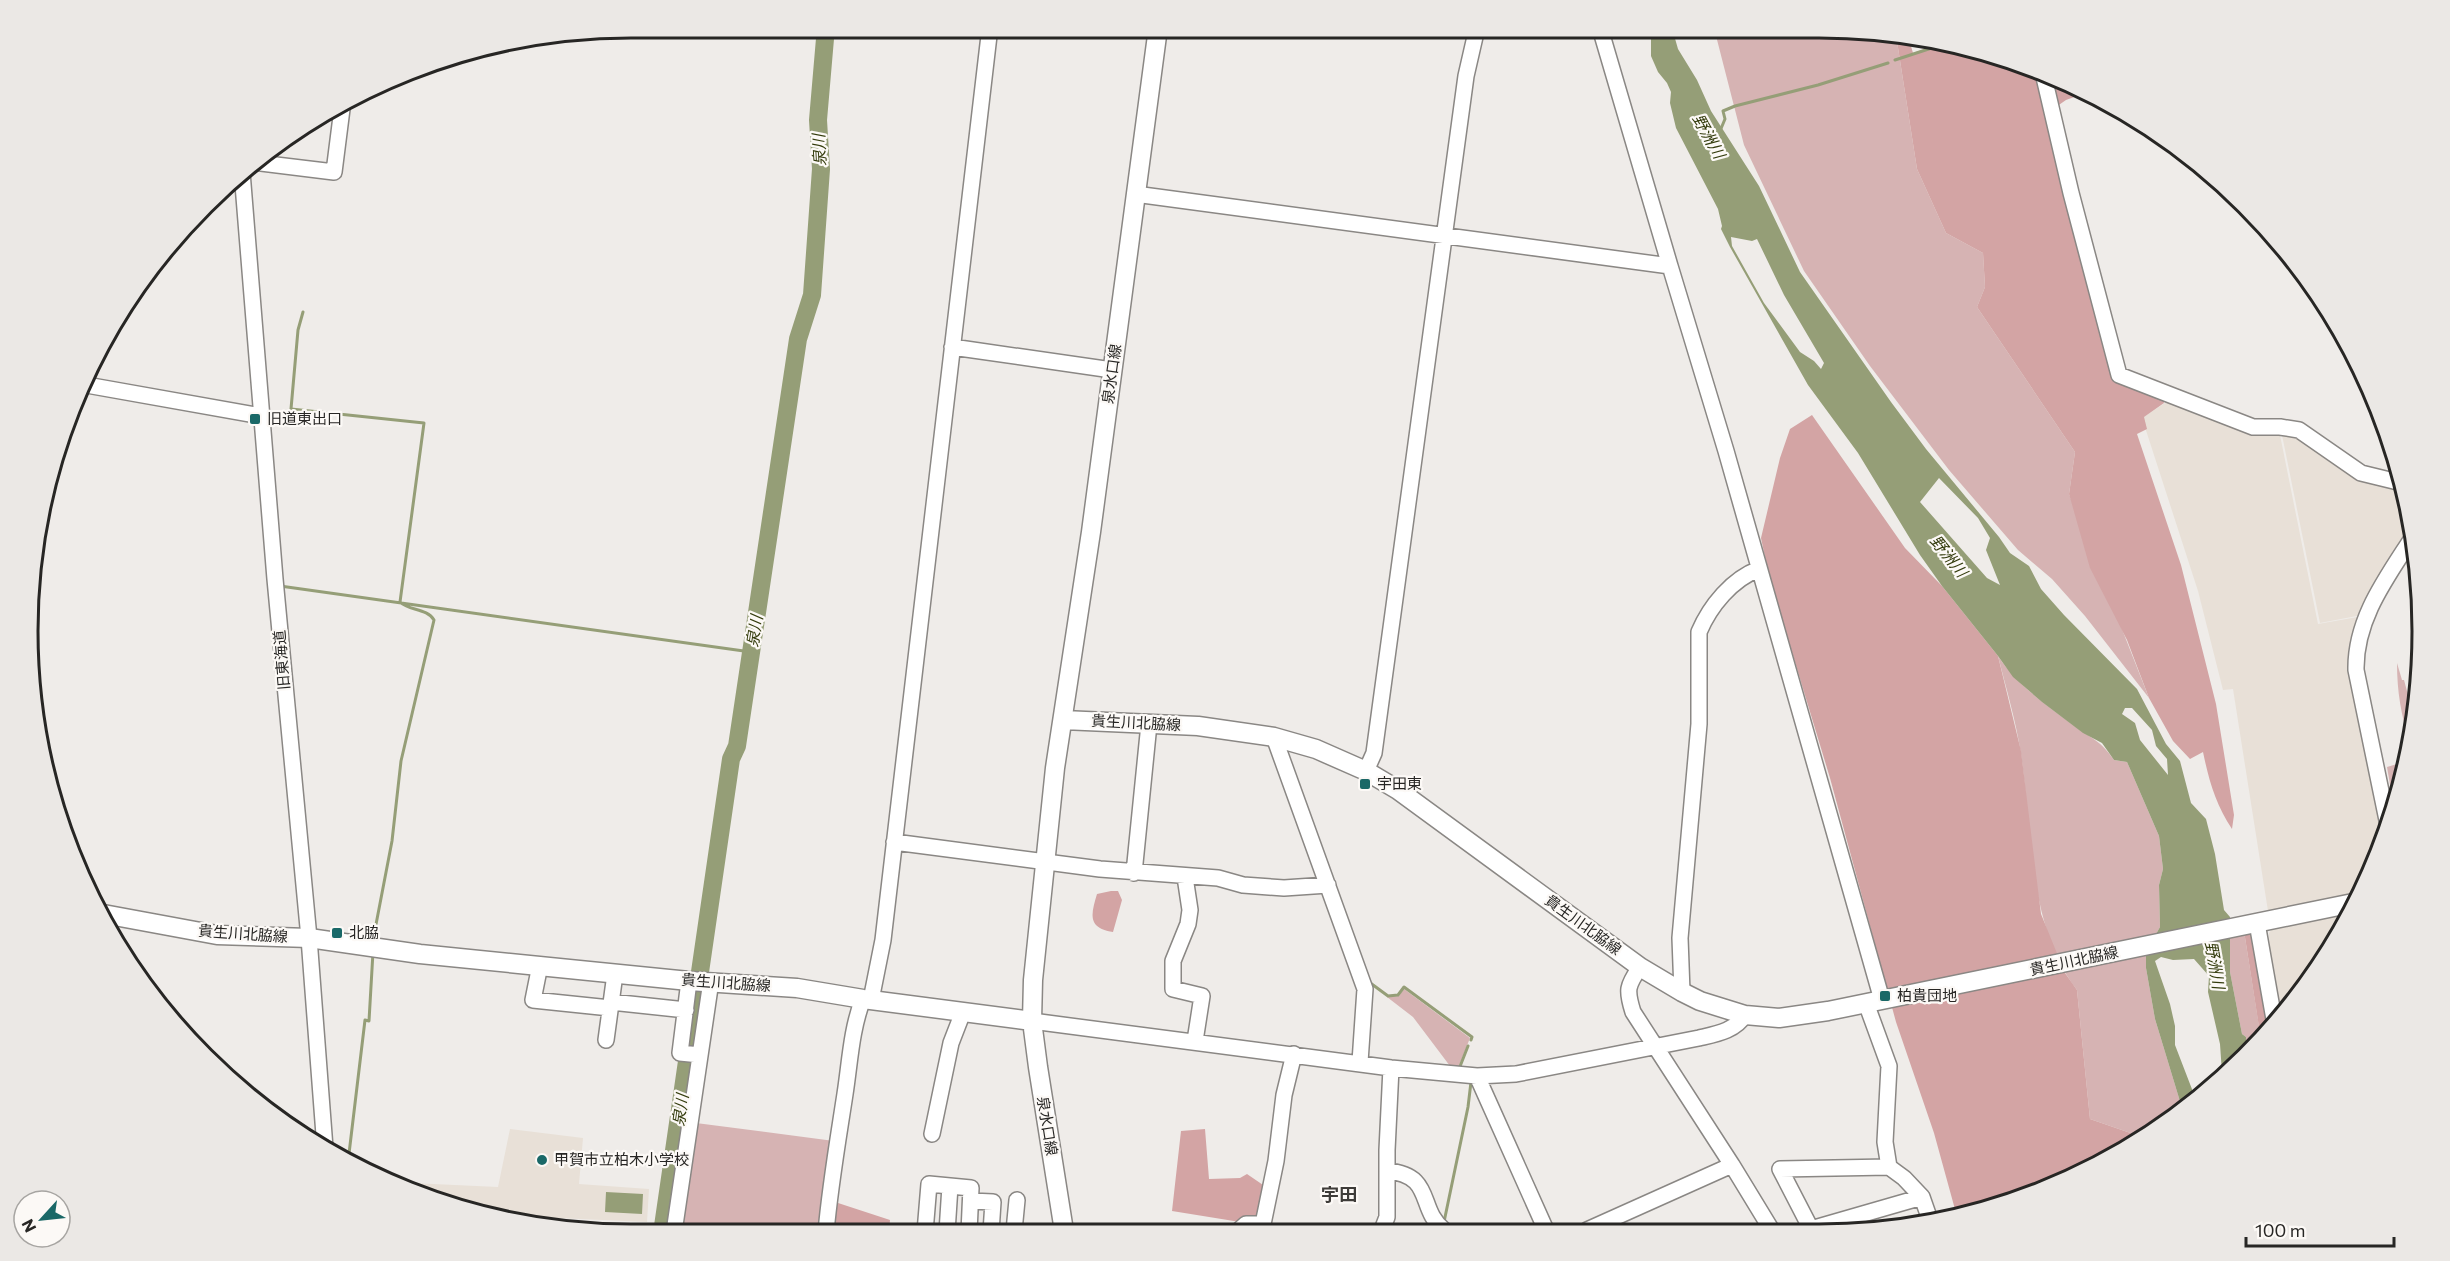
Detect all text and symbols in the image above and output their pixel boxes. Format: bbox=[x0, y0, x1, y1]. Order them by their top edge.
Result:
water label: 野洲川 bbox=[1689, 110, 1730, 163]
water label: 泉川 bbox=[808, 132, 829, 167]
street label: 泉水口線 bbox=[1098, 343, 1124, 405]
place label: 旧道東出口 bbox=[267, 409, 342, 427]
marker: 旧道東出口 bbox=[248, 412, 262, 426]
water label: 野洲川 bbox=[1927, 531, 1973, 582]
water label: 泉川 bbox=[742, 612, 766, 648]
street label: 旧東海道 bbox=[269, 629, 293, 691]
street label: 貴生川北脇線 bbox=[1091, 711, 1181, 733]
place label: 宇田東 bbox=[1377, 774, 1422, 792]
marker: 宇田東 bbox=[1358, 777, 1372, 791]
street label: 貴生川北脇線 bbox=[1542, 890, 1625, 958]
street label: 貴生川北脇線 bbox=[198, 921, 289, 945]
place label: 北脇 bbox=[349, 923, 379, 941]
marker: 北脇 bbox=[330, 926, 344, 940]
water label: 野洲川 bbox=[2202, 940, 2229, 992]
street label: 貴生川北脇線 bbox=[2028, 942, 2120, 978]
street label: 貴生川北脇線 bbox=[681, 970, 772, 994]
place label: 柏貴団地 bbox=[1897, 986, 1957, 1004]
marker: 柏貴団地 bbox=[1878, 989, 1892, 1003]
water label: 泉川 bbox=[668, 1091, 691, 1127]
street label: 泉水口線 bbox=[1034, 1095, 1062, 1157]
place label: 甲賀市立柏木小学校 bbox=[554, 1150, 689, 1168]
marker: 甲賀市立柏木小学校 bbox=[535, 1153, 549, 1167]
district label: 宇田 bbox=[1321, 1183, 1357, 1205]
north arrow bbox=[12, 1189, 72, 1249]
scale bar bbox=[2246, 1210, 2394, 1248]
text: N bbox=[17, 1216, 39, 1236]
text: 100 m bbox=[2255, 1219, 2305, 1241]

